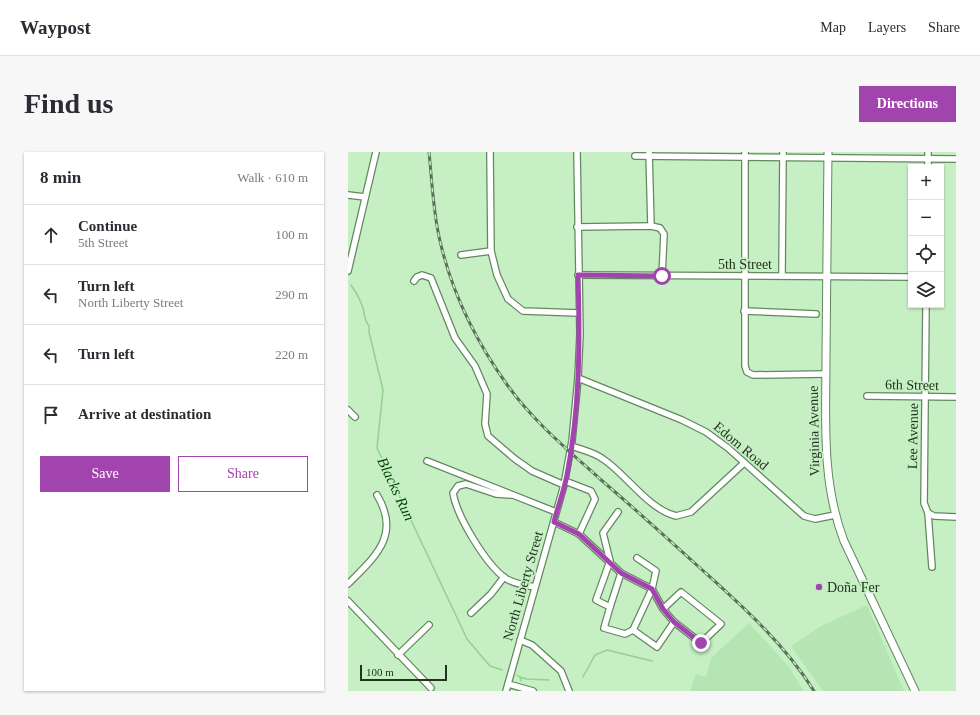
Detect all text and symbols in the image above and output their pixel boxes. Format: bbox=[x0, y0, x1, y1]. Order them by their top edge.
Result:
text: Waypost bbox=[20, 17, 91, 38]
text: Map bbox=[820, 20, 846, 35]
text: Layers bbox=[868, 20, 906, 35]
text: Share bbox=[928, 20, 960, 35]
button: Directions bbox=[859, 86, 956, 122]
text: Find us bbox=[24, 88, 114, 119]
map controls bbox=[908, 164, 944, 308]
button: + bbox=[908, 164, 944, 200]
text: 8 min bbox=[40, 168, 81, 187]
text: Walk · 610 m bbox=[237, 170, 308, 185]
button: − bbox=[908, 200, 944, 236]
text: Continue bbox=[78, 218, 137, 234]
icon: ahead bbox=[40, 224, 62, 246]
text: 100 m bbox=[275, 227, 308, 242]
text: 5th Street bbox=[78, 235, 128, 250]
button: locate bbox=[908, 236, 944, 272]
street label: 5th Street bbox=[718, 257, 772, 272]
route start bbox=[653, 267, 671, 285]
button: layers bbox=[908, 272, 944, 308]
text: Turn left bbox=[78, 278, 135, 294]
icon: left bbox=[40, 284, 62, 306]
text: 290 m bbox=[275, 287, 308, 302]
text: North Liberty Street bbox=[78, 295, 183, 310]
icon: left bbox=[40, 344, 62, 366]
text: Turn left bbox=[78, 346, 135, 362]
text: 220 m bbox=[275, 347, 308, 362]
street label: 6th Street bbox=[885, 377, 939, 393]
street label: Virginia Avenue bbox=[806, 385, 822, 477]
street label: Lee Avenue bbox=[905, 403, 921, 469]
icon: arrive bbox=[40, 404, 62, 426]
text: Arrive at destination bbox=[78, 406, 211, 422]
street label: Edom Road bbox=[711, 419, 771, 473]
water label: Blacks Run bbox=[374, 455, 418, 523]
button: Save bbox=[40, 456, 170, 492]
button: Share bbox=[178, 456, 308, 492]
street label: North Liberty Street bbox=[500, 529, 546, 643]
place label: Doña Fer bbox=[827, 580, 880, 595]
marker: Doña Fer bbox=[814, 582, 824, 592]
route end bbox=[692, 634, 710, 652]
scale bar bbox=[360, 663, 447, 682]
text: 100 m bbox=[366, 666, 394, 678]

